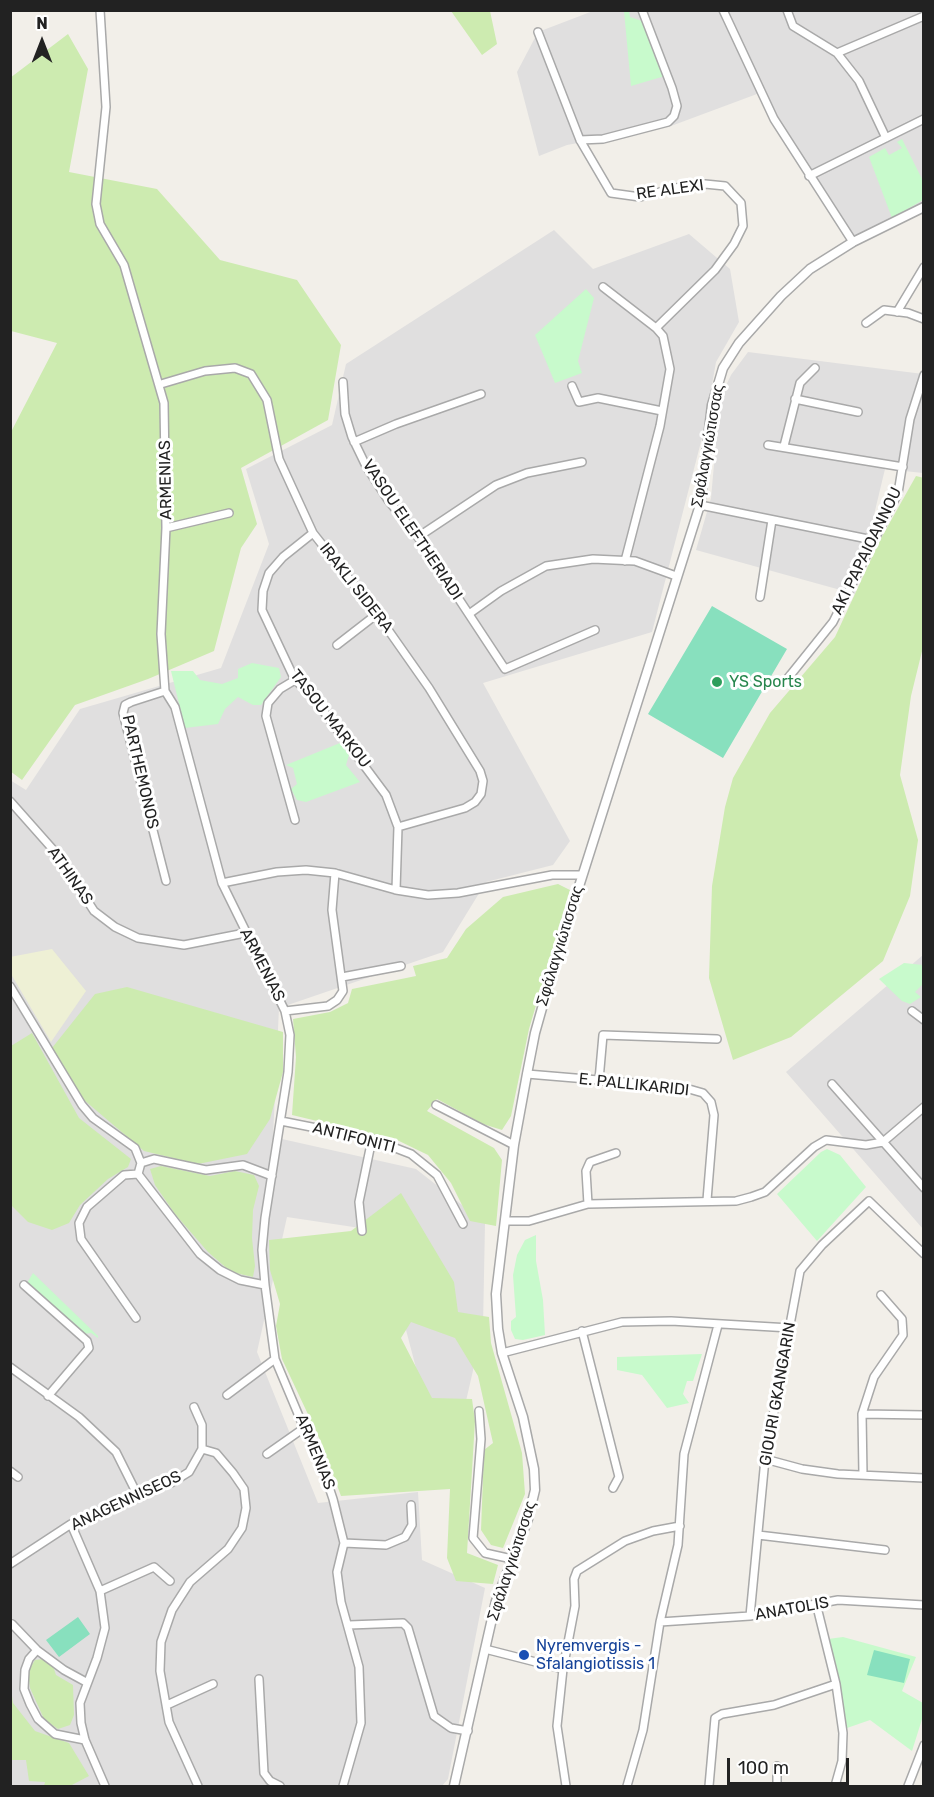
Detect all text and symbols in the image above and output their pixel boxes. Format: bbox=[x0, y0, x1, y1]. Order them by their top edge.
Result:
north arrow bbox=[12, 12, 72, 72]
text: N bbox=[36, 14, 48, 33]
street label: RE ALEXI bbox=[635, 176, 705, 204]
street label: Σφάλαγγιώτισσας bbox=[688, 383, 728, 509]
street label: ARMENIAS bbox=[156, 440, 176, 520]
street label: VASOU ELEFTHERIADI bbox=[358, 456, 466, 604]
street label: AKI PAPAIOANNOU bbox=[828, 484, 906, 618]
street label: IRAKLI SIDERA bbox=[315, 539, 397, 637]
street label: TASOU MARKOU bbox=[286, 666, 374, 772]
place label: YS Sports bbox=[729, 672, 802, 692]
marker: YS Sports bbox=[710, 675, 724, 689]
street label: PARTHEMONOS bbox=[118, 713, 162, 831]
street label: ATHINAS bbox=[43, 843, 97, 909]
street label: Σφάλαγγιώτισσας bbox=[533, 883, 587, 1009]
street label: ARMENIAS bbox=[235, 925, 289, 1005]
street label: E. PALLIKARIDI bbox=[578, 1070, 690, 1100]
street label: ANTIFONITI bbox=[311, 1118, 397, 1158]
street label: GIOURI GKANGARIN bbox=[756, 1321, 800, 1467]
street label: ARMENIAS bbox=[291, 1412, 339, 1492]
street label: ANAGENNISEOS bbox=[68, 1467, 184, 1535]
street label: Σφάλαγγιώτισσας bbox=[484, 1499, 540, 1623]
street label: ANATOLIS bbox=[754, 1593, 830, 1625]
place label: Nyremvergis - Sfalangiotissis 1 bbox=[536, 1636, 655, 1674]
marker: Nyremvergis - Sfalangiotissis 1 bbox=[517, 1648, 531, 1662]
scale bar bbox=[730, 1746, 852, 1784]
text: 100 m bbox=[738, 1757, 789, 1779]

